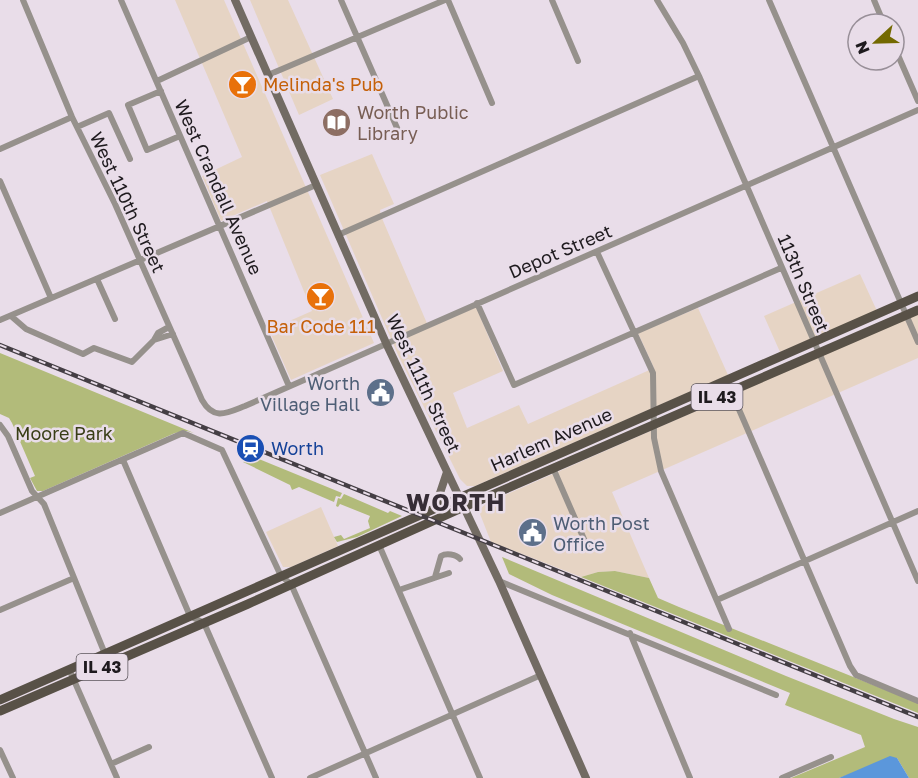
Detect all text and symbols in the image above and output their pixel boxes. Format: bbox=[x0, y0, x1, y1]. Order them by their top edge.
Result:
north arrow bbox=[846, 12, 906, 72]
text: N bbox=[851, 38, 874, 57]
bar icon: Melinda's Pub bbox=[226, 68, 258, 100]
place label: Melinda's Pub bbox=[263, 73, 383, 95]
street label: West Crandall Avenue bbox=[170, 96, 268, 278]
place label: Worth Public Library bbox=[357, 101, 469, 144]
library icon: Worth Public Library bbox=[320, 106, 352, 138]
street label: West 110th Street bbox=[86, 128, 170, 276]
street label: Depot Street bbox=[505, 219, 615, 283]
street label: 113th Street bbox=[774, 231, 834, 335]
bar icon: Bar Code 111 bbox=[305, 281, 337, 313]
street label: West 111th Street bbox=[382, 310, 466, 456]
place label: Bar Code 111 bbox=[267, 315, 376, 337]
place label: Worth Village Hall bbox=[260, 372, 360, 415]
public building icon: Worth Village Hall bbox=[365, 377, 397, 409]
road number: IL 43 bbox=[692, 384, 742, 410]
street label: Harlem Avenue bbox=[487, 402, 615, 476]
park label: Moore Park bbox=[15, 422, 113, 444]
station icon: Worth bbox=[234, 432, 266, 464]
place label: Worth bbox=[271, 437, 324, 459]
district label: WORTH bbox=[406, 487, 506, 516]
place label: Worth Post Office bbox=[553, 512, 650, 555]
public building icon: Worth Post Office bbox=[516, 517, 548, 549]
road number: IL 43 bbox=[76, 654, 128, 680]

